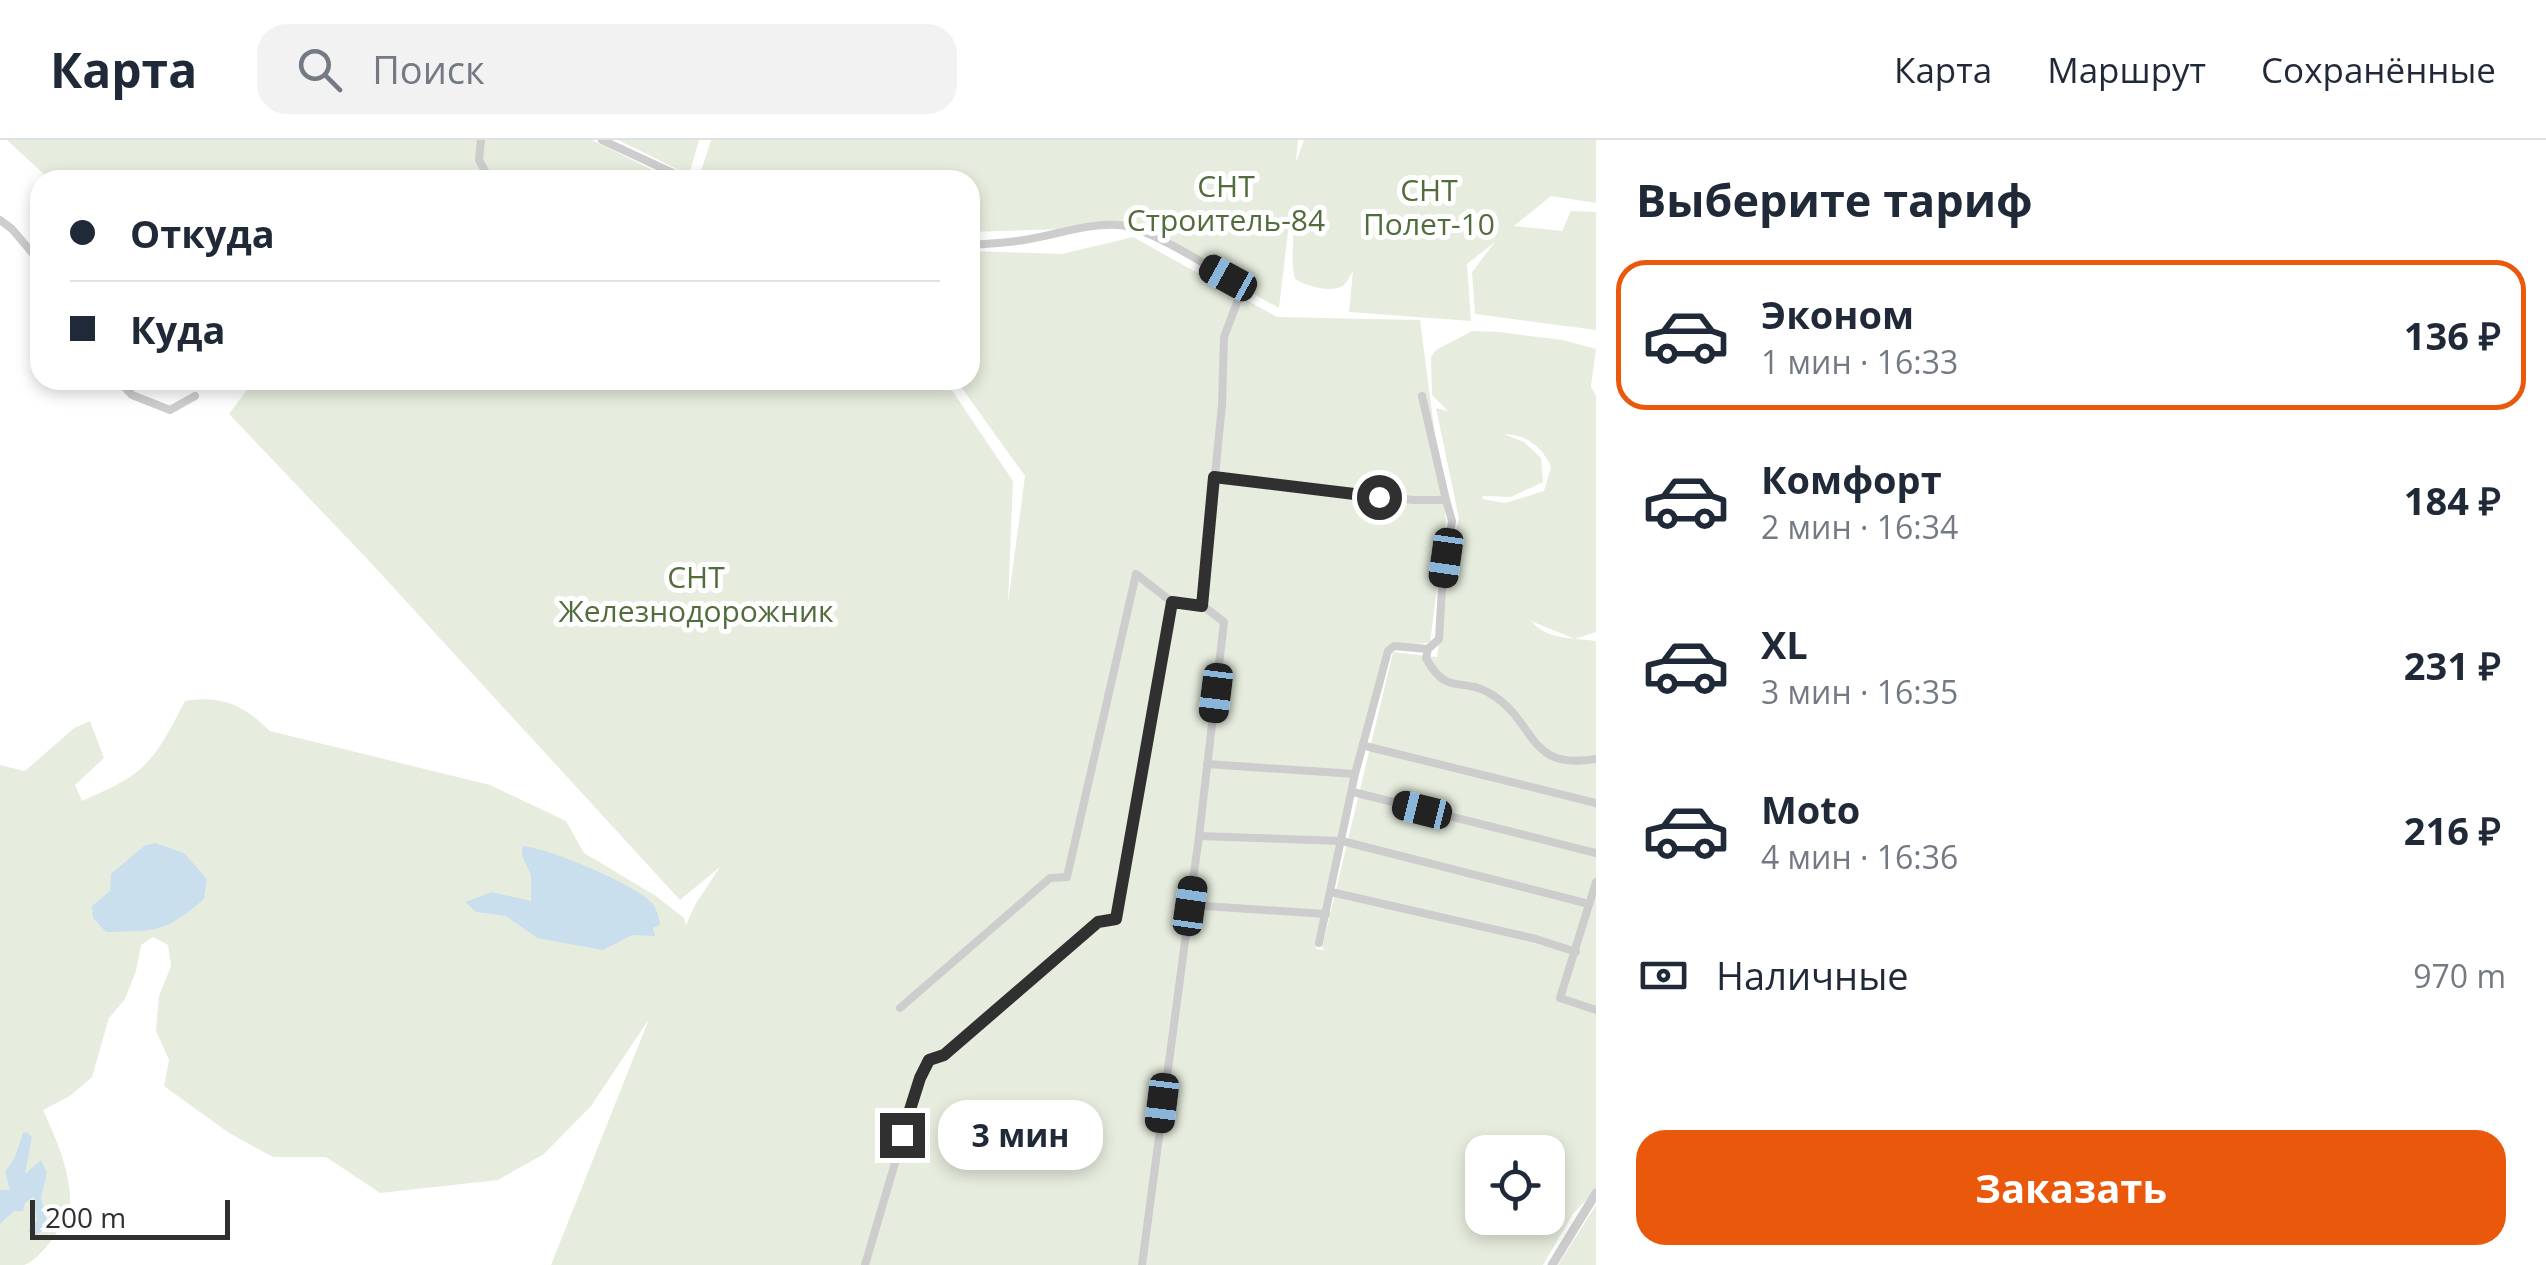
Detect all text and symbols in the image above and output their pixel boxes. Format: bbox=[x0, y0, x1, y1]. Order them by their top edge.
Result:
search box bbox=[257, 24, 957, 114]
text: Карта bbox=[50, 37, 197, 102]
icon: search bbox=[292, 42, 347, 97]
text: Поиск bbox=[372, 43, 485, 95]
text: Карта bbox=[1894, 46, 1992, 93]
text: Маршрут bbox=[2047, 46, 2206, 93]
text: Сохранённые bbox=[2261, 46, 2496, 93]
park label: СНТ Строитель-84 bbox=[1127, 165, 1325, 240]
park label: СНТ Полет-10 bbox=[1363, 169, 1495, 244]
text: Выберите тариф bbox=[1636, 169, 2033, 230]
text: Откуда bbox=[130, 207, 275, 259]
car bbox=[1194, 250, 1262, 306]
text: Эконом bbox=[1761, 288, 1914, 340]
icon: car bbox=[1641, 290, 1731, 380]
text: Куда bbox=[130, 303, 225, 355]
text: 136 ₽ bbox=[2404, 309, 2501, 361]
text: 1 мин · 16:33 bbox=[1761, 340, 1958, 383]
text: Комфорт bbox=[1761, 453, 1942, 505]
icon: car bbox=[1641, 455, 1731, 545]
text: 184 ₽ bbox=[2404, 474, 2501, 526]
route start bbox=[1357, 475, 1402, 520]
text: 2 мин · 16:34 bbox=[1761, 505, 1958, 548]
car bbox=[1427, 526, 1465, 590]
park label: СНТ Железнодорожник bbox=[559, 556, 834, 631]
text: XL bbox=[1761, 618, 1808, 670]
icon: car bbox=[1641, 620, 1731, 710]
text: 231 ₽ bbox=[2404, 639, 2501, 691]
car bbox=[1197, 661, 1235, 725]
text: 3 мин · 16:35 bbox=[1761, 670, 1958, 713]
text: Moto bbox=[1761, 783, 1860, 835]
icon: car bbox=[1641, 785, 1731, 875]
car bbox=[1389, 788, 1455, 832]
text: 216 ₽ bbox=[2404, 804, 2501, 856]
text: 4 мин · 16:36 bbox=[1761, 835, 1958, 878]
car bbox=[1171, 874, 1209, 938]
icon: cash bbox=[1636, 948, 1691, 1003]
text: Наличные bbox=[1716, 949, 1909, 1001]
text: 970 m bbox=[2413, 954, 2506, 997]
car bbox=[1143, 1071, 1181, 1135]
callout: 3 мин bbox=[937, 1100, 1102, 1170]
route end bbox=[880, 1113, 925, 1158]
text: 3 мин bbox=[972, 1113, 1069, 1156]
button: Заказать bbox=[1636, 1130, 2506, 1245]
map controls bbox=[1465, 1135, 1565, 1235]
button: locate bbox=[1465, 1135, 1565, 1235]
scale bar bbox=[30, 1195, 230, 1240]
text: 200 m bbox=[45, 1198, 126, 1236]

